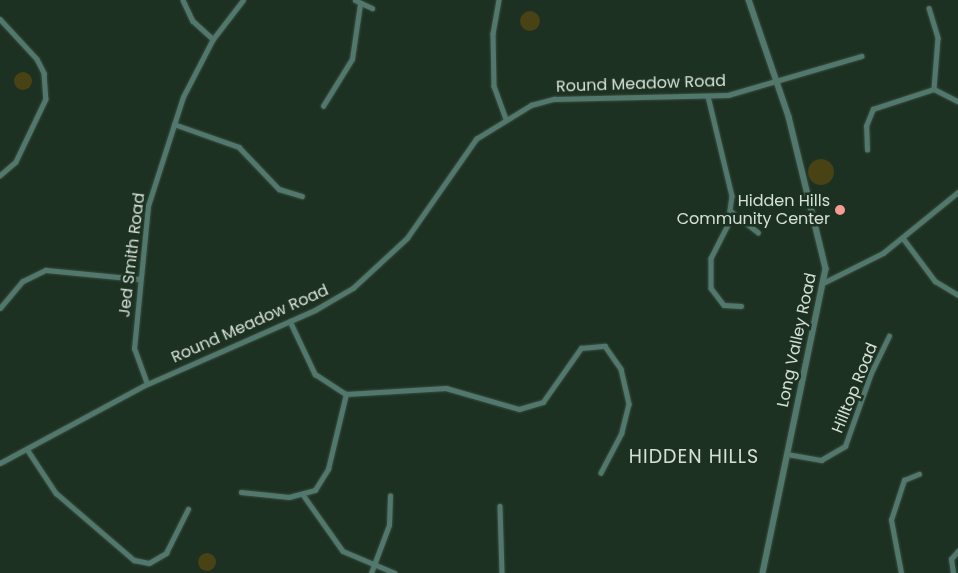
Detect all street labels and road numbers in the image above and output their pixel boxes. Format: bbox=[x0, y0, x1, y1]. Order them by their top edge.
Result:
street label: Round Meadow Road bbox=[556, 71, 726, 97]
street label: Jed Smith Road bbox=[115, 192, 149, 318]
street label: Long Valley Road bbox=[773, 271, 821, 409]
street label: Round Meadow Road bbox=[168, 281, 332, 367]
street label: Hilltop Road bbox=[828, 340, 882, 436]

